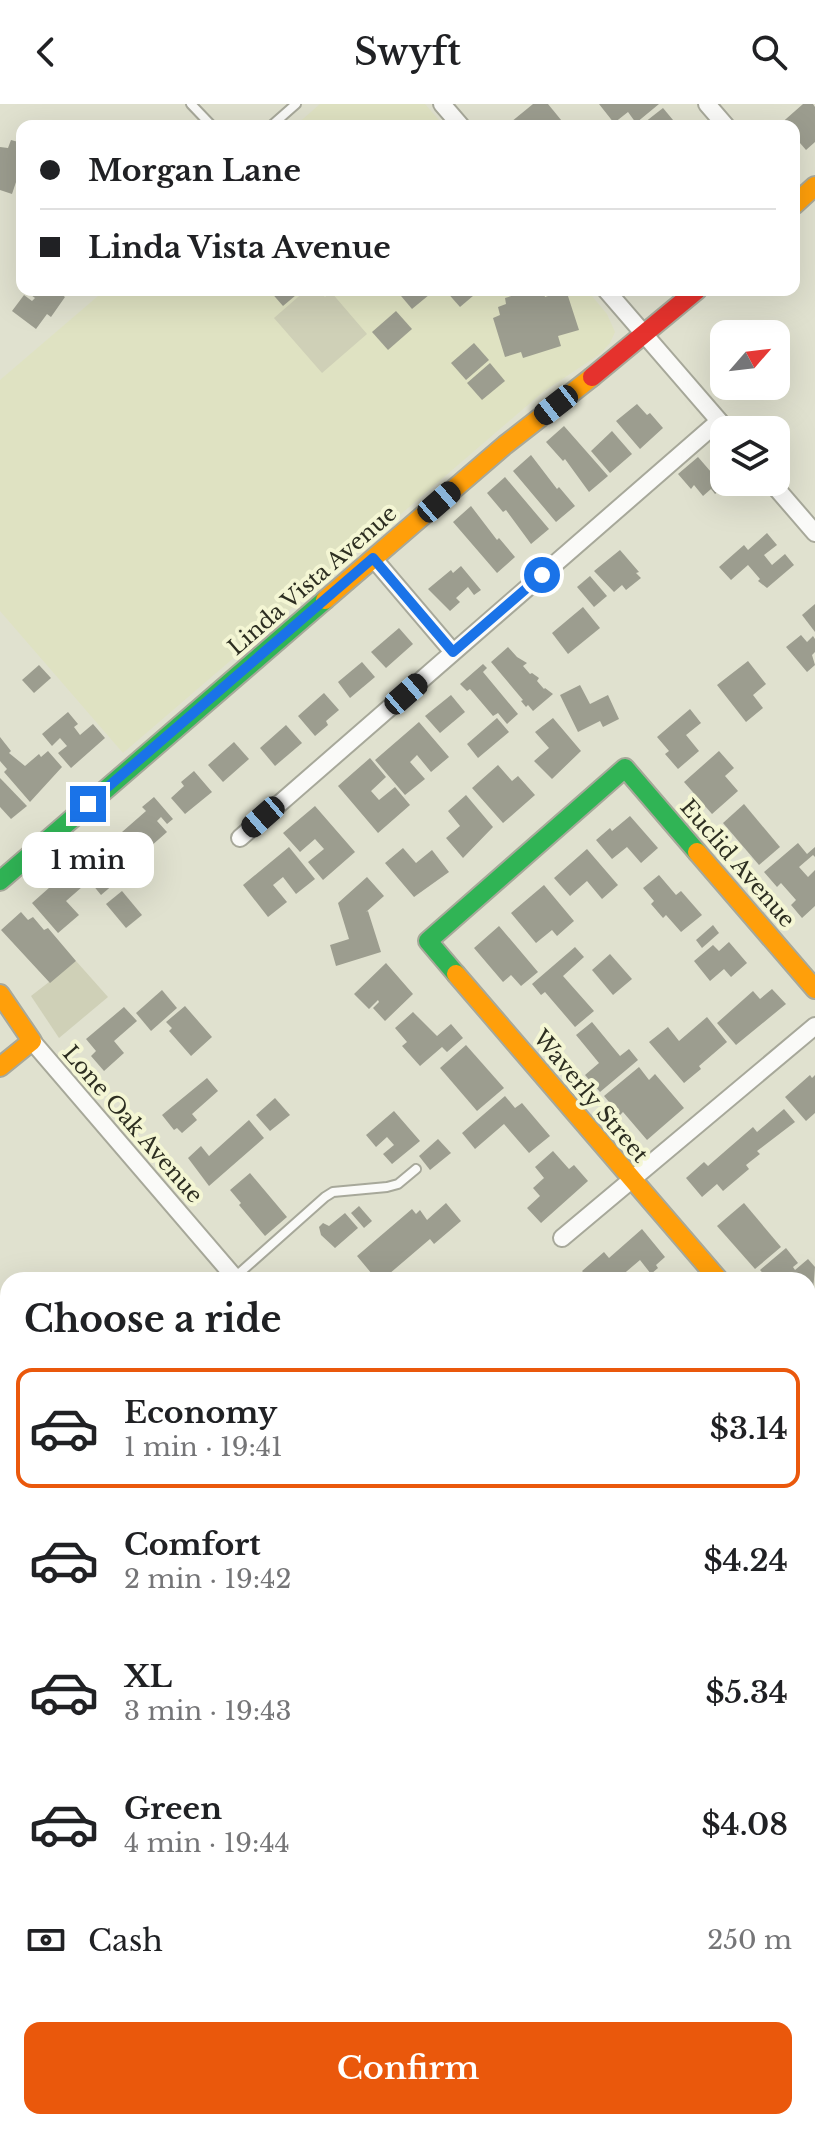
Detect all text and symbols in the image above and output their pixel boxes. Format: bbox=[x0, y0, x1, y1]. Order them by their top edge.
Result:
icon: back bbox=[24, 30, 68, 74]
text: Swyft bbox=[354, 30, 461, 75]
icon: search bbox=[747, 30, 791, 74]
text: Morgan Lane bbox=[88, 152, 301, 189]
text: Linda Vista Avenue bbox=[88, 229, 391, 266]
north arrow bbox=[710, 320, 790, 400]
map controls bbox=[710, 320, 790, 496]
car bbox=[530, 381, 582, 429]
button: layers bbox=[710, 416, 790, 496]
car bbox=[413, 477, 465, 527]
street label: Linda Vista Avenue bbox=[222, 500, 402, 661]
route start bbox=[524, 557, 560, 593]
car bbox=[380, 669, 432, 719]
route end bbox=[70, 786, 106, 822]
car bbox=[237, 792, 289, 842]
street label: Euclid Avenue bbox=[675, 794, 801, 933]
callout: 1 min bbox=[22, 832, 154, 888]
text: 1 min bbox=[51, 844, 125, 876]
street label: Waverly Street bbox=[527, 1024, 654, 1169]
street label: Lone Oak Avenue bbox=[57, 1040, 208, 1209]
text: Choose a ride bbox=[24, 1297, 281, 1342]
icon: car bbox=[28, 1392, 100, 1464]
text: Economy bbox=[124, 1394, 277, 1431]
text: $3.14 bbox=[710, 1410, 788, 1447]
text: 1 min · 19:41 bbox=[124, 1431, 283, 1463]
icon: car bbox=[28, 1524, 100, 1596]
text: Comfort bbox=[124, 1526, 261, 1563]
text: $4.24 bbox=[703, 1542, 788, 1579]
text: 2 min · 19:42 bbox=[124, 1563, 291, 1595]
icon: car bbox=[28, 1656, 100, 1728]
text: XL bbox=[124, 1658, 172, 1695]
text: $5.34 bbox=[705, 1674, 788, 1711]
text: 3 min · 19:43 bbox=[124, 1695, 291, 1727]
icon: car bbox=[28, 1788, 100, 1860]
text: Green bbox=[124, 1790, 222, 1827]
text: $4.08 bbox=[701, 1806, 788, 1843]
text: 4 min · 19:44 bbox=[124, 1827, 290, 1859]
icon: cash bbox=[24, 1918, 68, 1962]
text: Cash bbox=[88, 1922, 163, 1959]
text: 250 m bbox=[707, 1924, 792, 1956]
button: Confirm bbox=[24, 2022, 792, 2114]

